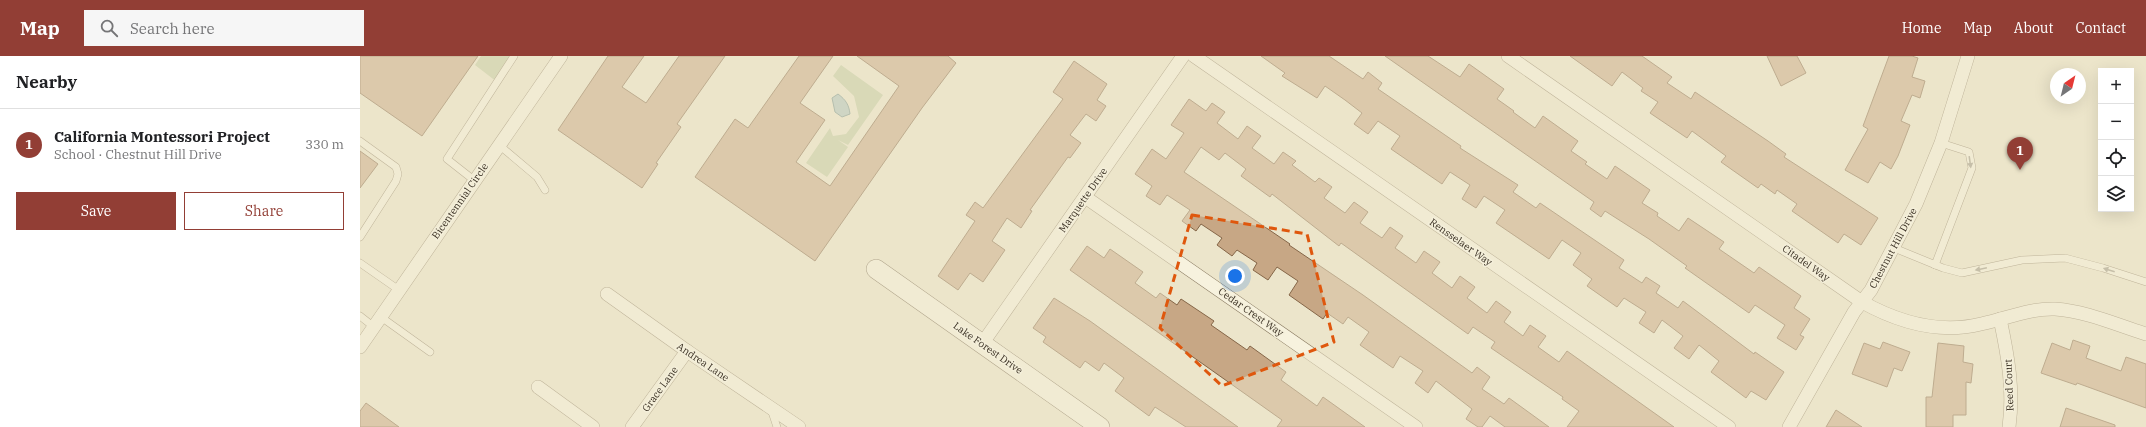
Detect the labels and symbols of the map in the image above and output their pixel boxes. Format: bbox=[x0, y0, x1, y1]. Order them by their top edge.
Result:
north arrow bbox=[2050, 68, 2086, 104]
pin: 1 bbox=[2007, 137, 2033, 170]
one-way arrow bbox=[1967, 156, 1973, 168]
street label: Bicentennial Circle bbox=[429, 160, 491, 242]
street label: Marquette Drive bbox=[1056, 165, 1110, 235]
street label: Chestnut Hill Drive bbox=[1866, 205, 1920, 291]
street label: Rensselaer Way bbox=[1427, 216, 1495, 269]
street label: Citadel Way bbox=[1780, 242, 1833, 285]
your location bbox=[1225, 266, 1245, 286]
one-way arrow bbox=[1975, 267, 1988, 273]
one-way arrow bbox=[2103, 267, 2115, 273]
street label: Cedar Crest Way bbox=[1216, 285, 1287, 340]
street label: Lake Forest Drive bbox=[951, 319, 1025, 377]
street label: Andrea Lane bbox=[674, 340, 732, 384]
street label: Reed Court bbox=[2002, 358, 2016, 411]
street label: Grace Lane bbox=[639, 364, 681, 414]

